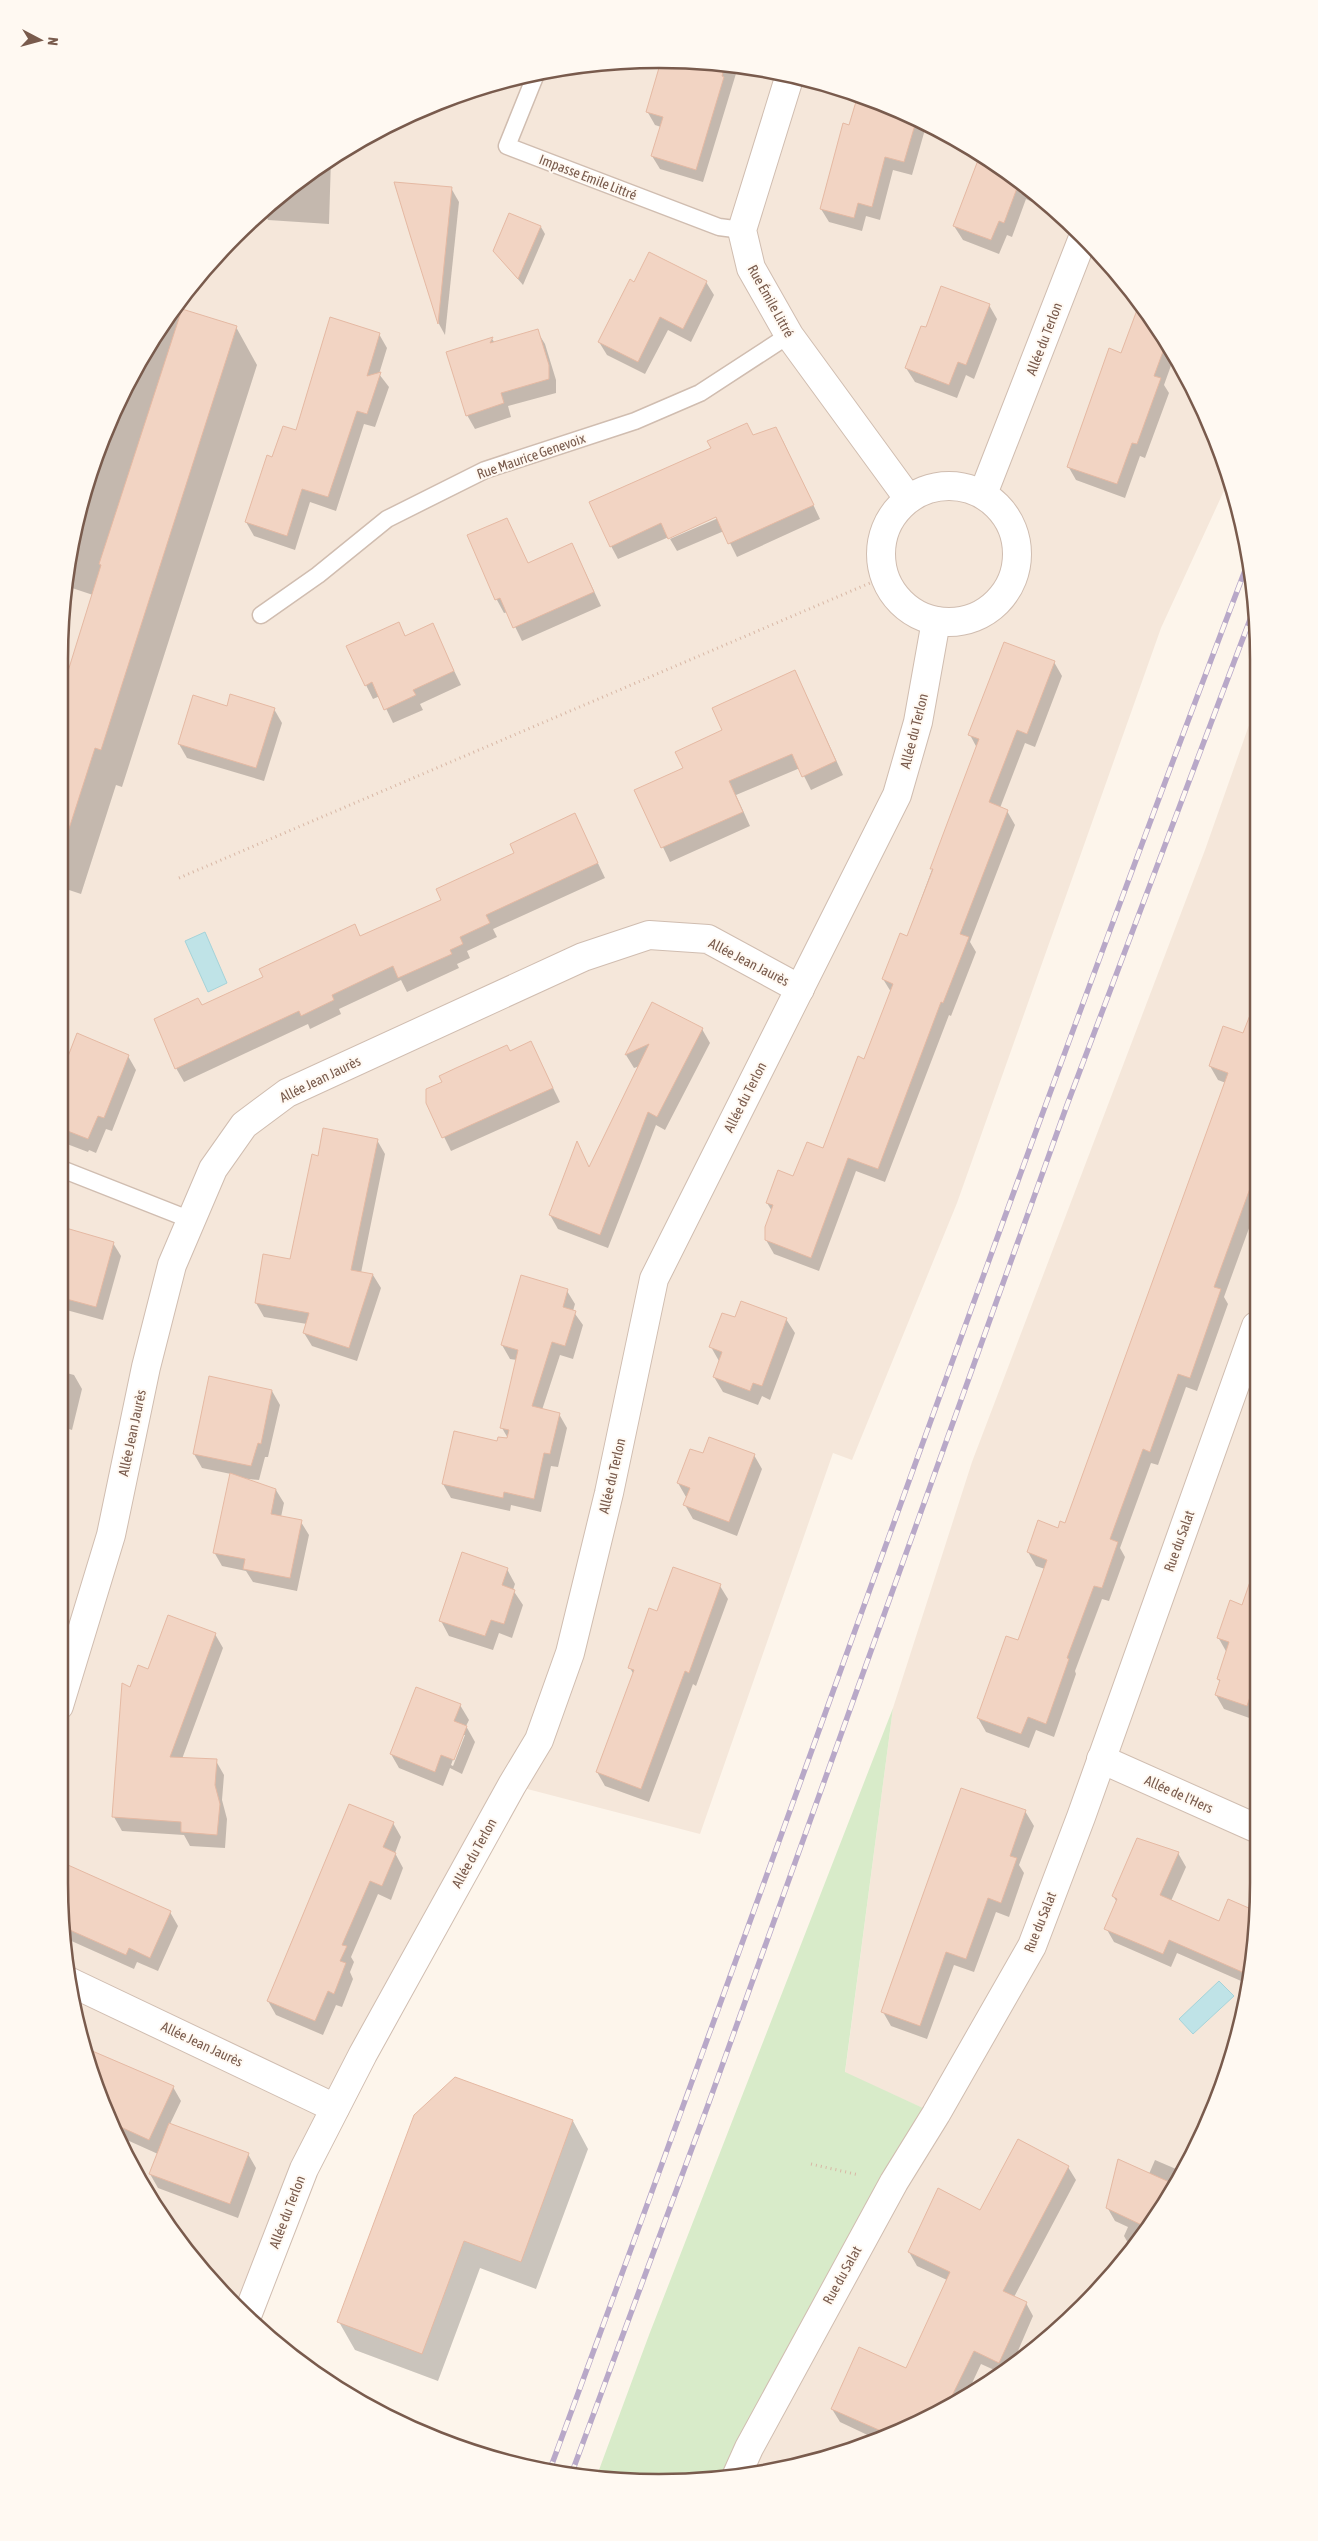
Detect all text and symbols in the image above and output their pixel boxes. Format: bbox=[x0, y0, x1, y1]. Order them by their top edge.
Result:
north arrow bbox=[15, 15, 65, 65]
text: N bbox=[45, 36, 61, 46]
street label: Impasse Emile Littré bbox=[537, 151, 639, 203]
street label: Rue Émile Littré bbox=[745, 262, 797, 340]
street label: Allée du Terlon bbox=[1023, 300, 1065, 378]
street label: Rue Maurice Genevoix bbox=[475, 430, 588, 482]
street label: Allée du Terlon bbox=[897, 692, 931, 770]
street label: Allée Jean Jaurès bbox=[706, 935, 792, 989]
street label: Allée Jean Jaurès bbox=[277, 1053, 363, 1105]
street label: Allée du Terlon bbox=[720, 1059, 770, 1135]
street label: Allée Jean Jaurès bbox=[115, 1388, 149, 1478]
street label: Allée du Terlon bbox=[596, 1437, 628, 1515]
street label: Rue du Salat bbox=[1161, 1508, 1197, 1574]
street label: Allée de l'Hers bbox=[1142, 1772, 1216, 1816]
street label: Allée du Terlon bbox=[448, 1816, 500, 1890]
street label: Rue du Salat bbox=[1021, 1889, 1059, 1955]
street label: Allée Jean Jaurès bbox=[159, 2018, 245, 2070]
street label: Allée du Terlon bbox=[266, 2173, 308, 2251]
street label: Rue du Salat bbox=[819, 2243, 865, 2307]

